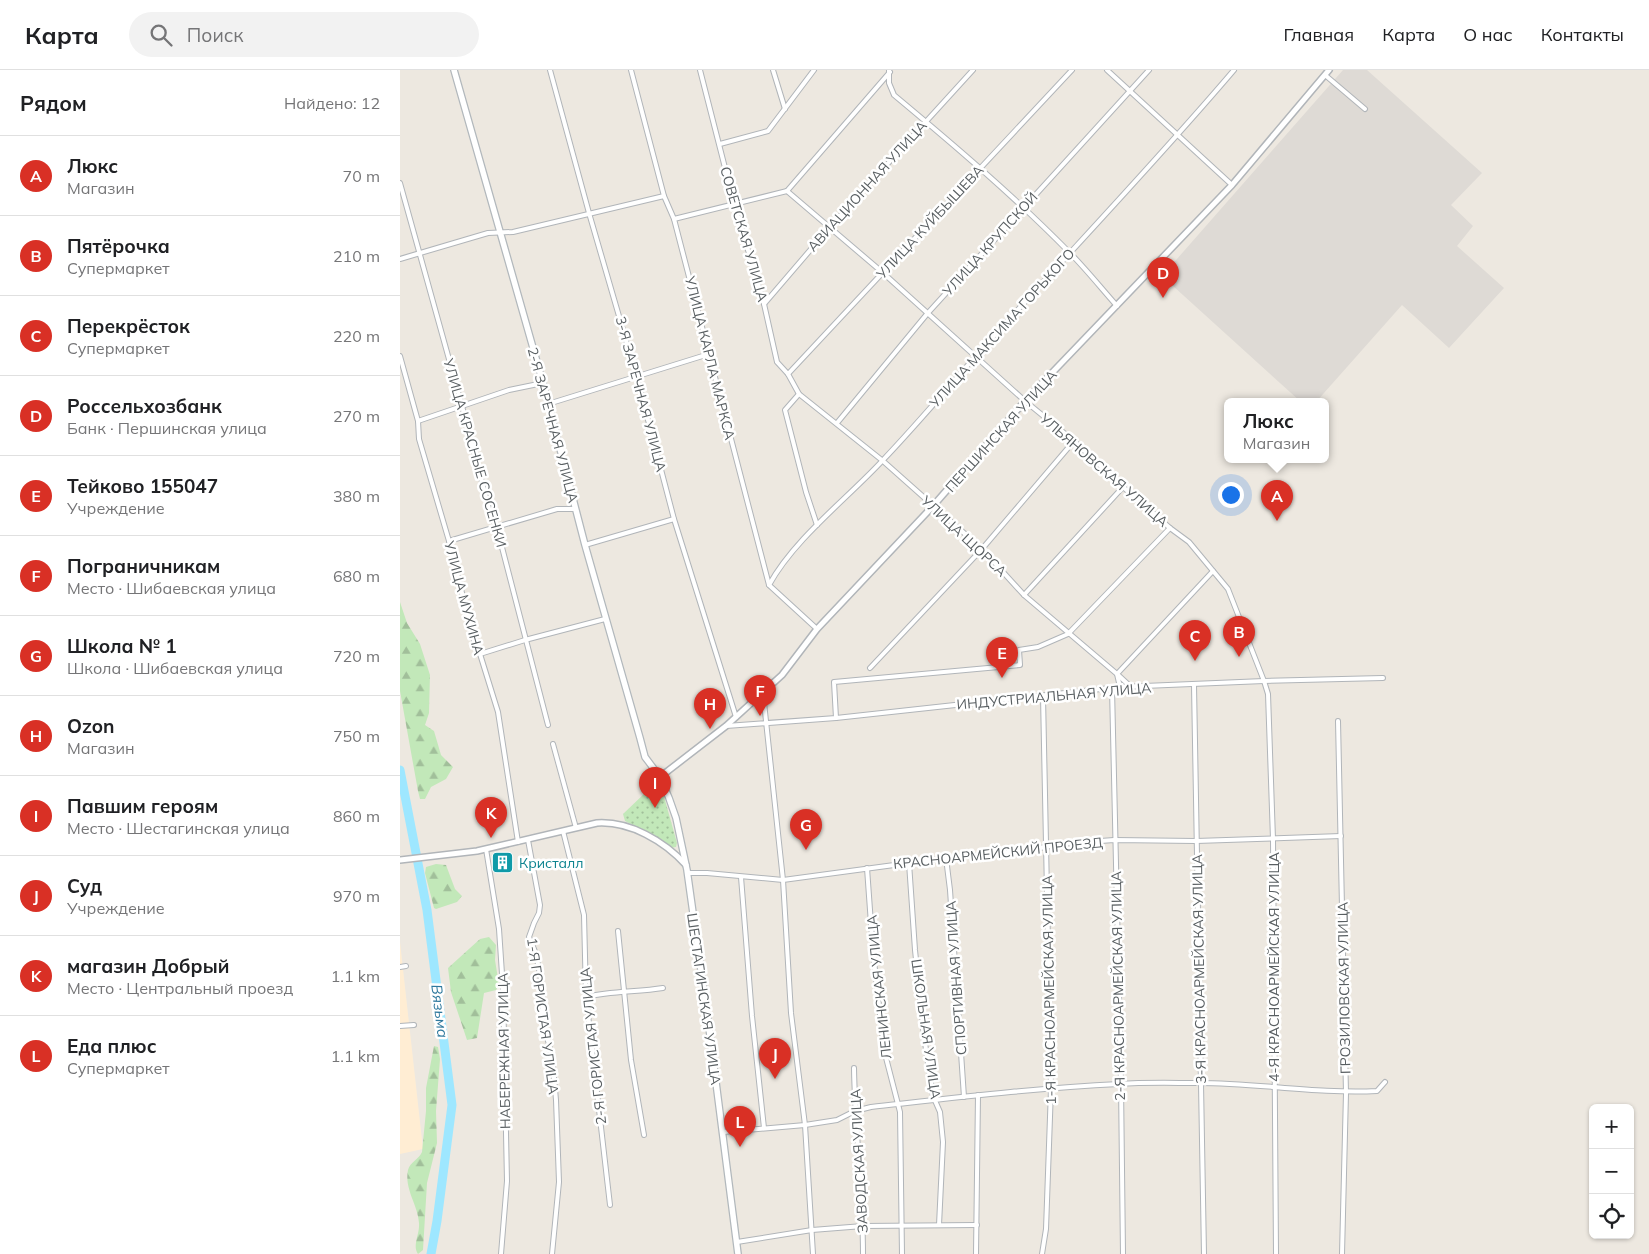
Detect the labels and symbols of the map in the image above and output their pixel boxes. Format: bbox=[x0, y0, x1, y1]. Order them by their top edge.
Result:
street label: АВИАЦИОННАЯ УЛИЦА bbox=[803, 116, 931, 255]
street label: УЛИЦА КУЙБЫШЕВА bbox=[872, 161, 988, 283]
street label: СОВЕТСКАЯ УЛИЦА bbox=[716, 164, 772, 304]
street label: УЛИЦА КРУПСКОЙ bbox=[938, 188, 1041, 301]
street label: УЛИЦА МАКСИМА ГОРЬКОГО bbox=[925, 245, 1078, 412]
pin: D bbox=[1147, 257, 1179, 298]
street label: УЛИЦА КАРЛА МАРКСА bbox=[681, 273, 739, 442]
street label: 3-Я ЗАРЕЧНАЯ УЛИЦА bbox=[612, 314, 671, 474]
street label: 2-Я ЗАРЕЧНАЯ УЛИЦА bbox=[524, 345, 583, 505]
street label: УЛИЦА КРАСНЫЕ СОСЕНКИ bbox=[439, 356, 511, 550]
street label: ПЕРШИНСКАЯ УЛИЦА bbox=[941, 366, 1061, 496]
street label: УЛЬЯНОВСКАЯ УЛИЦА bbox=[1035, 409, 1172, 531]
pin: A bbox=[1261, 480, 1293, 521]
your location bbox=[1218, 482, 1244, 508]
street label: УЛИЦА ЩОРСА bbox=[917, 491, 1011, 581]
street label: УЛИЦА МУХИНА bbox=[440, 538, 488, 658]
pin: B bbox=[1223, 616, 1255, 657]
pin: C bbox=[1179, 620, 1211, 661]
pin: E bbox=[986, 637, 1018, 678]
pin: F bbox=[744, 675, 776, 716]
street label: ИНДУСТРИАЛЬНАЯ УЛИЦА bbox=[956, 678, 1153, 713]
pin: H bbox=[694, 688, 726, 729]
pin: I bbox=[639, 767, 671, 808]
pin: K bbox=[475, 797, 507, 838]
pin: G bbox=[790, 809, 822, 850]
street label: КРАСНОАРМЕЙСКИЙ ПРОЕЗД bbox=[892, 833, 1104, 873]
building icon: Кристалл bbox=[491, 851, 515, 875]
street label: 4-Я КРАСНОАРМЕЙСКАЯ УЛИЦА bbox=[1265, 851, 1283, 1082]
street label: 3-Я КРАСНОАРМЕЙСКАЯ УЛИЦА bbox=[1188, 853, 1210, 1084]
place label: Кристалл bbox=[519, 854, 583, 872]
street label: 2-Я КРАСНОАРМЕЙСКАЯ УЛИЦА bbox=[1107, 870, 1129, 1101]
street label: 1-Я КРАСНОАРМЕЙСКАЯ УЛИЦА bbox=[1038, 874, 1060, 1105]
street label: СПОРТИВНАЯ УЛИЦА bbox=[942, 900, 970, 1056]
street label: ГРОЗИЛОВСКАЯ УЛИЦА bbox=[1333, 901, 1355, 1074]
street label: ШЕСТАГИНСКАЯ УЛИЦА bbox=[683, 912, 725, 1087]
street label: ЛЕНИНСКАЯ УЛИЦА bbox=[862, 913, 896, 1060]
street label: 1-Я ГОРИСТАЯ УЛИЦА bbox=[523, 937, 563, 1096]
street label: ШКОЛЬНАЯ УЛИЦА bbox=[907, 958, 945, 1101]
street label: 2-Я ГОРИСТАЯ УЛИЦА bbox=[576, 966, 610, 1126]
street label: НАБЕРЕЖНАЯ УЛИЦА bbox=[494, 972, 514, 1129]
water label: Вязьма bbox=[427, 983, 453, 1039]
pin: J bbox=[759, 1038, 791, 1079]
street label: ЗАВОДСКАЯ УЛИЦА bbox=[846, 1088, 872, 1234]
pin: L bbox=[724, 1106, 756, 1147]

